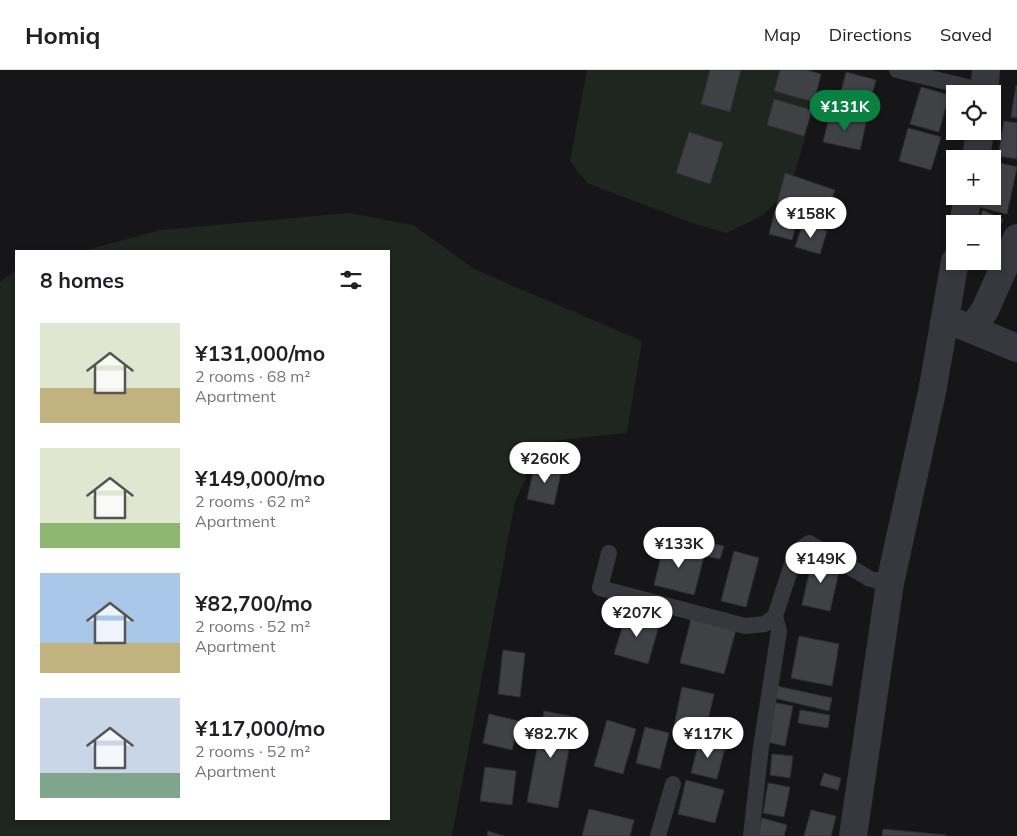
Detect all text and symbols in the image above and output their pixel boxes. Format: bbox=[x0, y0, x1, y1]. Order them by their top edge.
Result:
text: Homiq bbox=[25, 20, 101, 50]
text: Map bbox=[764, 23, 801, 46]
text: Directions bbox=[829, 23, 912, 46]
text: Saved bbox=[940, 23, 992, 46]
map controls bbox=[946, 85, 1001, 270]
button: locate bbox=[946, 85, 1001, 140]
pin: ¥131K bbox=[810, 90, 880, 132]
text: ¥131K bbox=[820, 96, 870, 116]
button: + bbox=[946, 150, 1001, 205]
pin: ¥158K bbox=[776, 196, 846, 239]
text: ¥158K bbox=[786, 203, 836, 223]
button: − bbox=[946, 215, 1001, 270]
icon: filters bbox=[337, 266, 365, 294]
text: 8 homes bbox=[40, 267, 124, 293]
text: ¥131,000/mo bbox=[195, 340, 325, 366]
icon: home bbox=[80, 343, 140, 403]
text: 2 rooms · 68 m² bbox=[195, 366, 310, 386]
text: Apartment bbox=[195, 386, 276, 406]
pin: ¥260K bbox=[510, 442, 580, 484]
text: ¥260K bbox=[520, 448, 570, 468]
text: ¥149,000/mo bbox=[195, 465, 325, 491]
icon: home bbox=[80, 468, 140, 528]
text: 2 rooms · 62 m² bbox=[195, 491, 310, 511]
text: Apartment bbox=[195, 511, 276, 531]
pin: ¥133K bbox=[644, 526, 714, 569]
text: ¥133K bbox=[654, 533, 704, 553]
pin: ¥149K bbox=[786, 542, 856, 584]
text: ¥149K bbox=[796, 548, 846, 568]
text: ¥82,700/mo bbox=[195, 590, 313, 616]
icon: home bbox=[80, 593, 140, 653]
pin: ¥207K bbox=[602, 596, 672, 638]
text: ¥207K bbox=[612, 602, 662, 622]
text: 2 rooms · 52 m² bbox=[195, 616, 310, 636]
text: Apartment bbox=[195, 636, 276, 656]
text: ¥117,000/mo bbox=[195, 715, 325, 741]
pin: ¥82.7K bbox=[510, 716, 592, 759]
pin: ¥117K bbox=[673, 716, 743, 759]
icon: home bbox=[80, 718, 140, 778]
text: ¥82.7K bbox=[524, 723, 578, 743]
text: ¥117K bbox=[683, 723, 733, 743]
text: 2 rooms · 52 m² bbox=[195, 741, 310, 761]
text: Apartment bbox=[195, 761, 276, 781]

